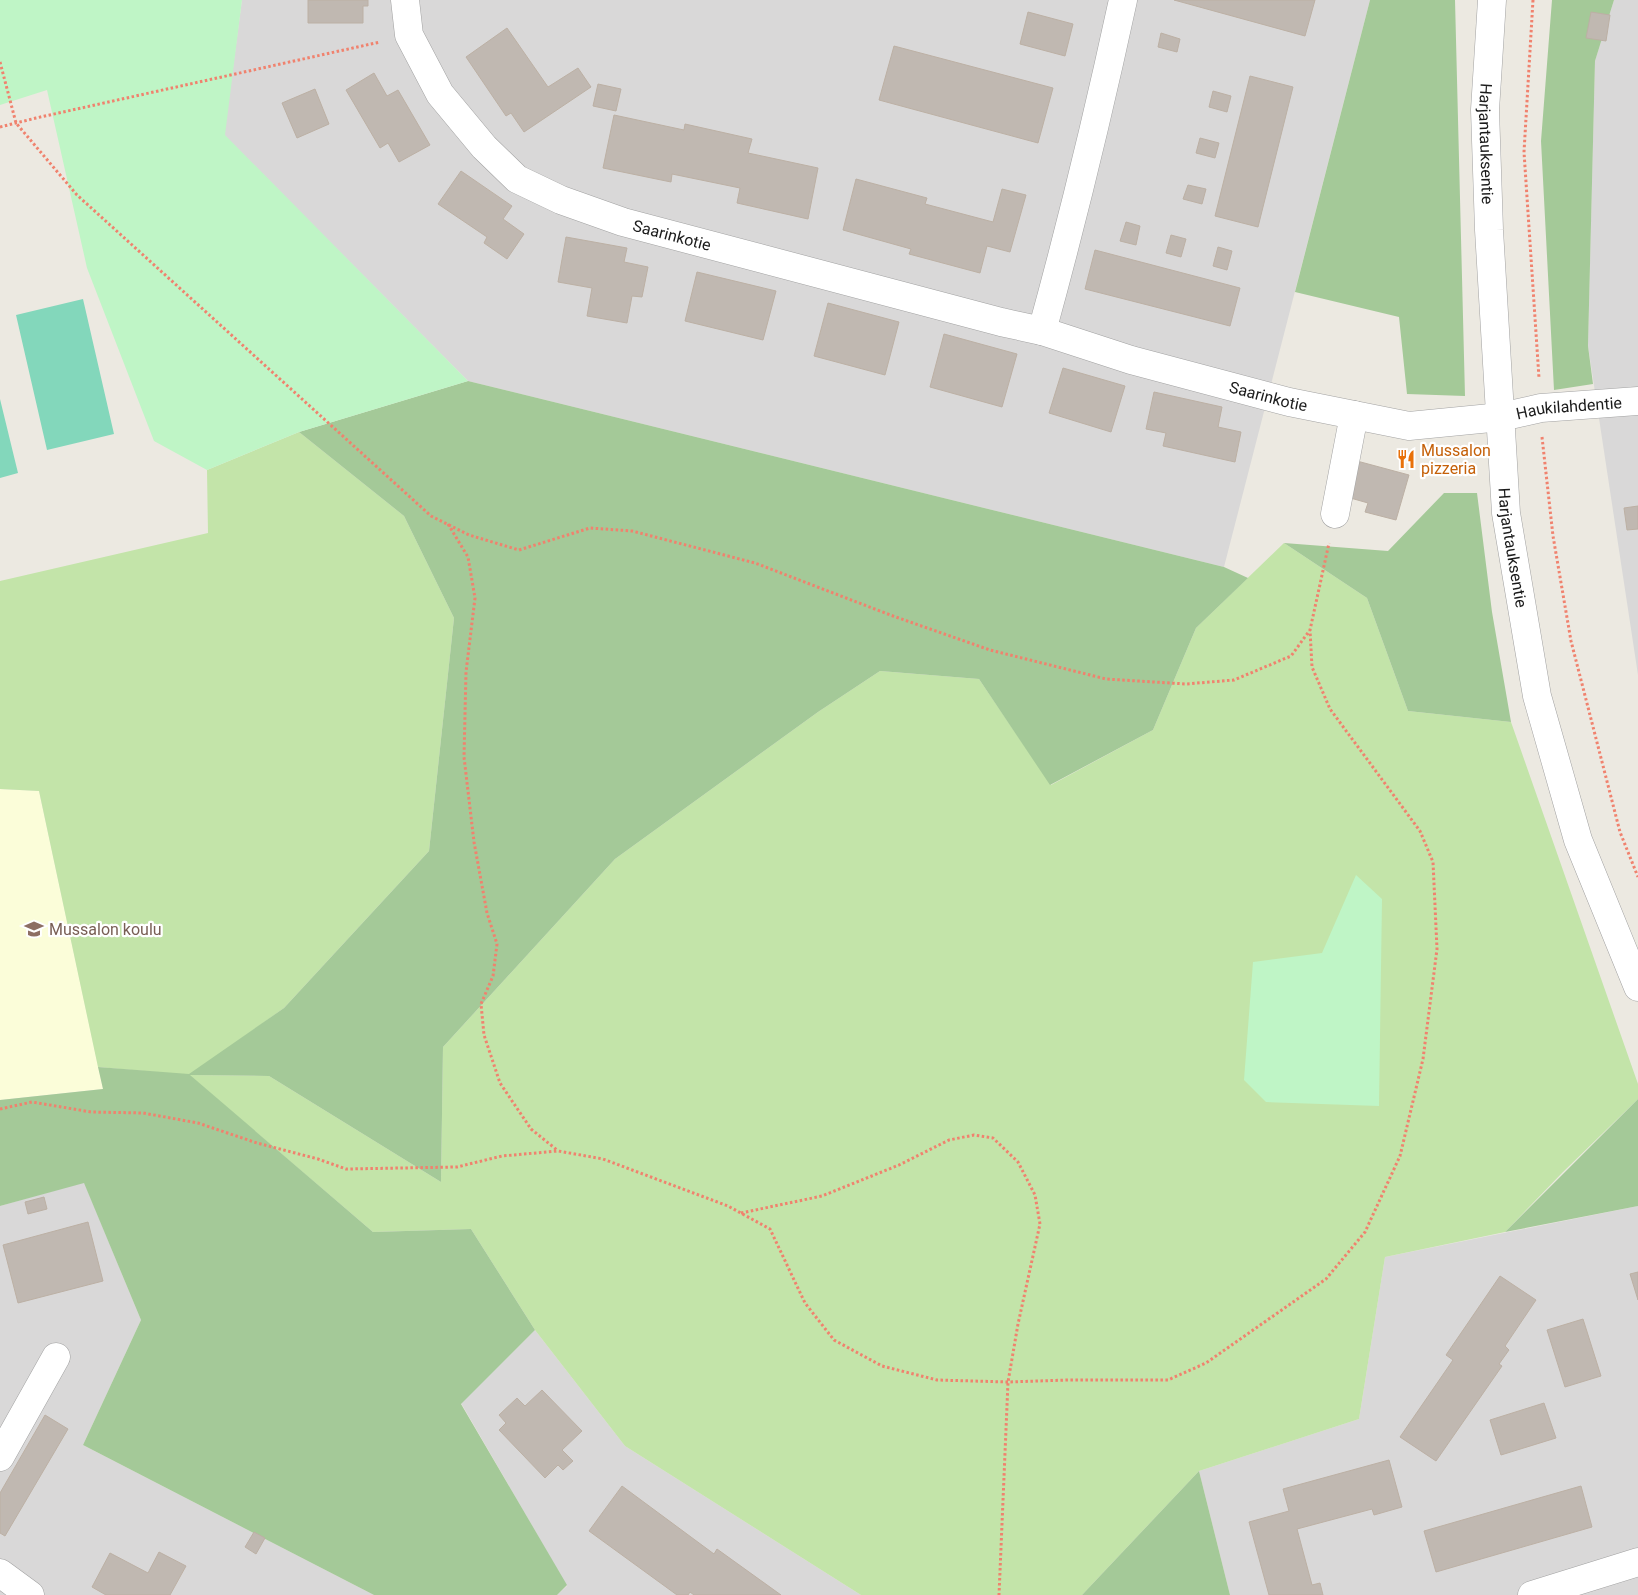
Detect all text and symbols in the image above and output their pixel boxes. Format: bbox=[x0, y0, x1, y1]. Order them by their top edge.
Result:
street label: Harjantauksentie bbox=[1475, 83, 1498, 205]
street label: Saarinkotie bbox=[631, 216, 713, 254]
street label: Saarinkotie bbox=[1227, 377, 1309, 415]
street label: Haukilahdentie bbox=[1514, 393, 1622, 423]
place label: Mussalon pizzeria bbox=[1421, 441, 1491, 478]
restaurant icon: Mussalon pizzeria bbox=[1395, 448, 1417, 470]
street label: Harjantauksentie bbox=[1495, 487, 1531, 609]
school or university icon: Mussalon koulu bbox=[23, 918, 45, 940]
place label: Mussalon koulu bbox=[49, 920, 162, 939]

